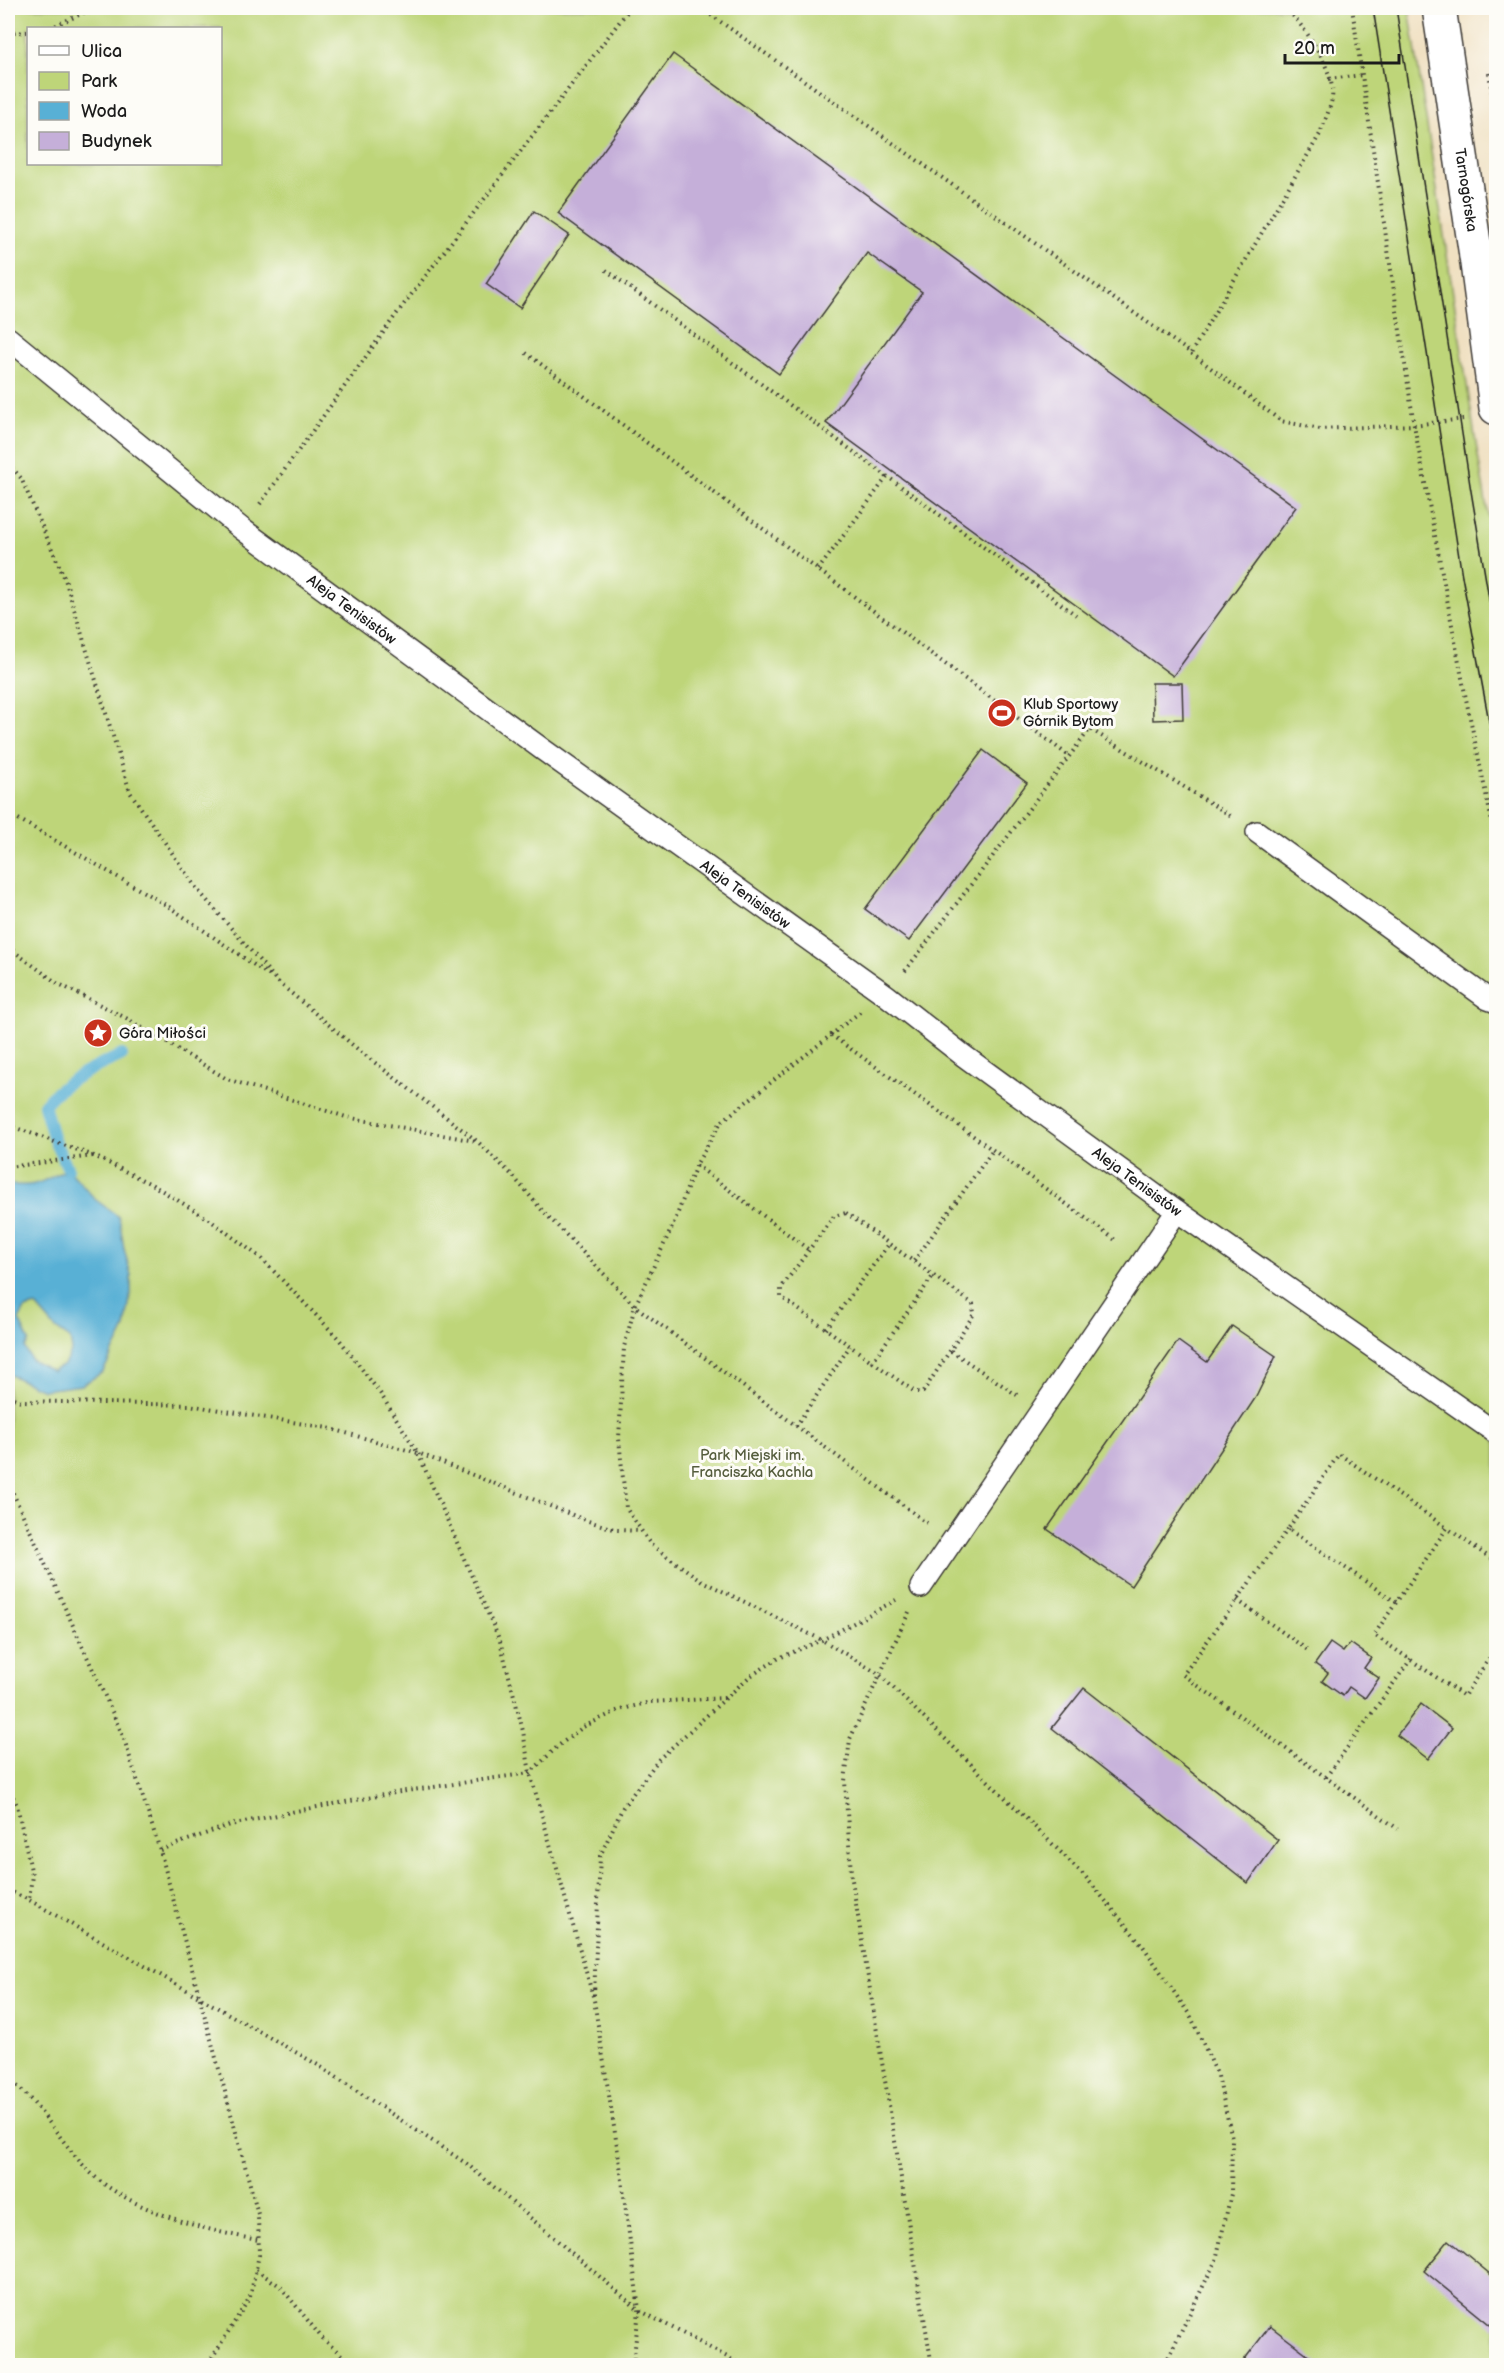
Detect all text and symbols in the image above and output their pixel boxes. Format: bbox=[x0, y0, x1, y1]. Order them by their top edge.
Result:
legend bbox=[27, 27, 222, 165]
scale bar bbox=[1285, 27, 1399, 65]
text: 20 m bbox=[1294, 38, 1335, 59]
text: Ulica bbox=[81, 41, 122, 62]
text: Park bbox=[81, 71, 117, 92]
text: Woda bbox=[81, 101, 127, 122]
text: Budynek bbox=[81, 131, 152, 152]
street label: Tarnogórska bbox=[1450, 147, 1481, 233]
street label: Aleja Tenisistów bbox=[303, 571, 400, 649]
place label: Klub Sportowy Górnik Bytom bbox=[1023, 695, 1119, 731]
sports icon: Klub Sportowy Górnik Bytom bbox=[986, 697, 1018, 729]
street label: Aleja Tenisistów bbox=[696, 856, 794, 933]
place icon: Góra Miłości bbox=[82, 1017, 114, 1049]
place label: Góra Miłości bbox=[119, 1024, 206, 1043]
street label: Aleja Tenisistów bbox=[1088, 1143, 1185, 1221]
park label: Park Miejski im. Franciszka Kachla bbox=[691, 1446, 813, 1482]

